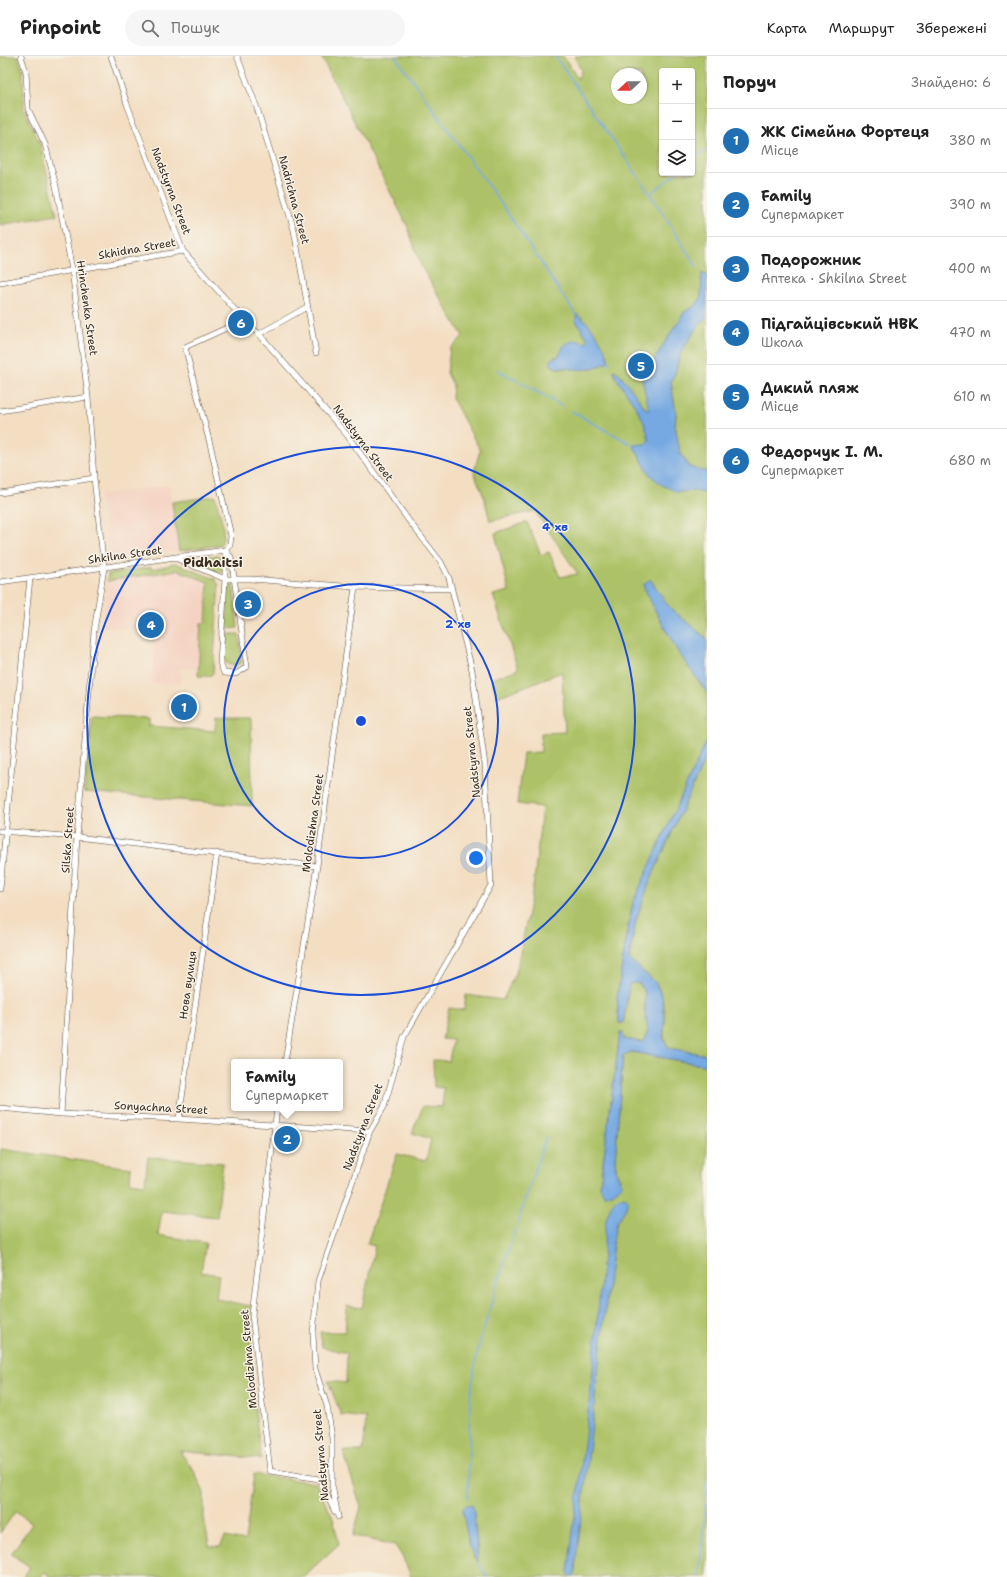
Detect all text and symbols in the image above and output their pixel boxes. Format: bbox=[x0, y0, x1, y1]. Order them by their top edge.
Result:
search box bbox=[125, 10, 405, 46]
text: Pinpoint bbox=[20, 15, 101, 40]
icon: search bbox=[139, 17, 161, 39]
text: Пошук bbox=[171, 18, 220, 38]
text: Карта bbox=[767, 19, 807, 37]
text: Маршрут bbox=[829, 19, 894, 37]
text: Збережені bbox=[916, 19, 987, 37]
north arrow bbox=[611, 68, 647, 104]
map controls bbox=[659, 68, 695, 176]
button: + bbox=[659, 68, 695, 104]
text: Поруч bbox=[723, 71, 776, 93]
text: Знайдено: 6 bbox=[911, 74, 991, 91]
button: − bbox=[659, 104, 695, 140]
text: ЖК Сімейна Фортеця bbox=[761, 122, 929, 142]
text: 1 bbox=[733, 132, 739, 149]
text: 380 m bbox=[949, 132, 991, 149]
button: layers bbox=[659, 140, 695, 176]
text: Місце bbox=[761, 142, 799, 159]
street label: Nadstyrna Street bbox=[147, 145, 195, 237]
street label: Nadrichna Street bbox=[275, 154, 313, 246]
text: Family bbox=[761, 186, 812, 206]
text: 2 bbox=[731, 196, 741, 213]
text: 390 m bbox=[949, 196, 991, 213]
text: Супермаркет bbox=[761, 206, 844, 223]
street label: Skhidna Street bbox=[97, 235, 177, 263]
text: Подорожник bbox=[761, 250, 861, 270]
street label: Hrinchenka Street bbox=[73, 259, 101, 357]
text: 3 bbox=[731, 260, 741, 277]
text: 400 m bbox=[948, 260, 991, 277]
text: Аптека · Shkilna Street bbox=[761, 270, 907, 287]
pin: 6 bbox=[228, 308, 254, 338]
text: Підгайцівський НВК bbox=[761, 314, 918, 334]
text: 4 bbox=[731, 324, 741, 341]
text: 470 m bbox=[949, 324, 991, 341]
text: Школа bbox=[761, 334, 803, 351]
pin: 5 bbox=[628, 351, 654, 381]
text: Дикий пляж bbox=[761, 378, 859, 398]
text: 5 bbox=[732, 388, 740, 405]
text: 610 m bbox=[953, 388, 991, 405]
text: Місце bbox=[761, 398, 799, 415]
street label: Nadstyrna Street bbox=[329, 402, 397, 485]
text: Федорчук І. М. bbox=[761, 442, 883, 462]
text: 6 bbox=[731, 452, 741, 469]
text: 680 m bbox=[949, 452, 991, 469]
text: Супермаркет bbox=[761, 462, 844, 479]
text: 4 хв bbox=[542, 519, 568, 535]
street label: Shkilna Street bbox=[87, 542, 163, 568]
district label: Pidhaitsi bbox=[183, 554, 243, 571]
pin: 3 bbox=[235, 589, 261, 619]
pin: 4 bbox=[138, 610, 164, 640]
text: 2 хв bbox=[445, 616, 471, 632]
pin: 1 bbox=[171, 692, 197, 722]
street label: Nadstyrna Street bbox=[460, 705, 484, 799]
centre of rings bbox=[354, 714, 368, 728]
street label: Molodizhna Street bbox=[299, 773, 327, 873]
street label: Silska Street bbox=[58, 806, 78, 874]
your location bbox=[466, 848, 486, 868]
street label: Нова вулиця bbox=[176, 950, 200, 1020]
popup bbox=[231, 1059, 343, 1111]
text: Family bbox=[246, 1067, 296, 1087]
street label: Nadstyrna Street bbox=[339, 1081, 387, 1173]
text: Супермаркет bbox=[246, 1087, 328, 1104]
street label: Sonyachna Street bbox=[114, 1098, 209, 1118]
pin: 2 bbox=[274, 1124, 300, 1154]
street label: Molodizhna Street bbox=[237, 1309, 261, 1409]
street label: Nadstyrna Street bbox=[309, 1408, 332, 1502]

